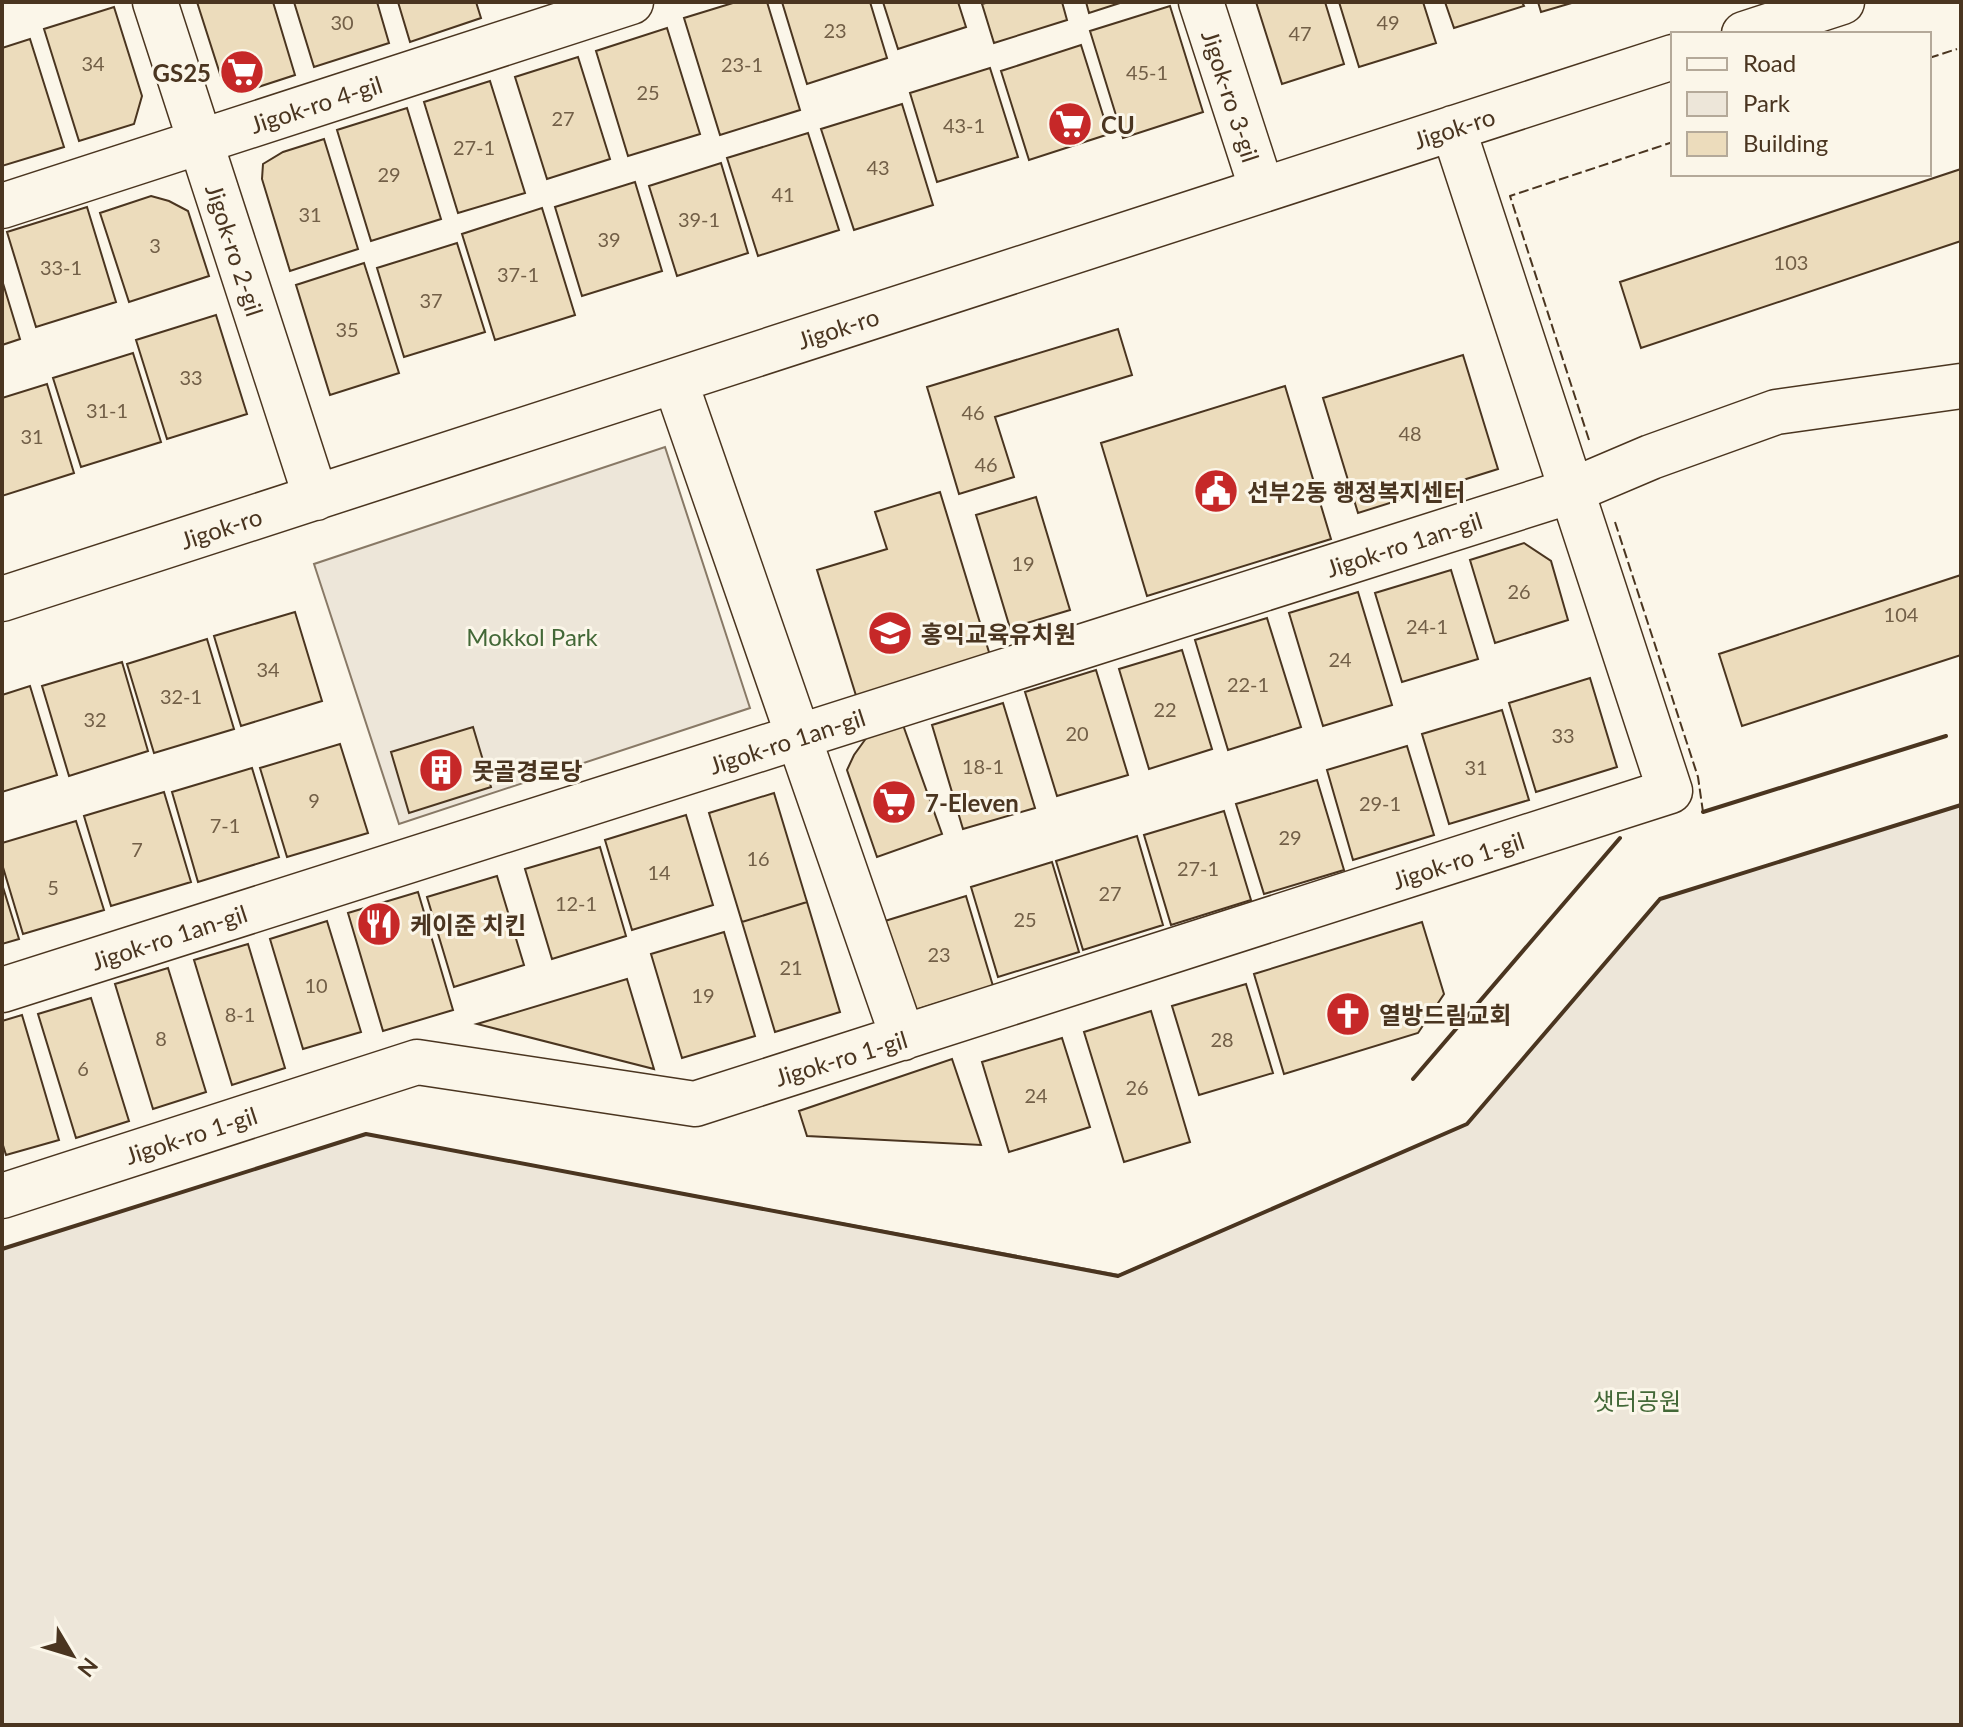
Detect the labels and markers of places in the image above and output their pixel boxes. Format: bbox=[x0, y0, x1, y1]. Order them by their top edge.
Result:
supermarket icon: GS25 bbox=[218, 48, 266, 96]
place label: GS25 bbox=[153, 58, 211, 87]
supermarket icon: CU bbox=[1046, 100, 1094, 148]
place label: CU bbox=[1101, 110, 1135, 139]
public building icon: 선부2동 행정복지센터 bbox=[1192, 467, 1240, 515]
place label: 선부2동 행정복지센터 bbox=[1247, 477, 1465, 506]
school or university icon: 홍익교육유치원 bbox=[866, 609, 914, 657]
place label: 홍익교육유치원 bbox=[921, 619, 1076, 648]
building icon: 못골경로당 bbox=[417, 746, 465, 794]
place label: 못골경로당 bbox=[472, 756, 582, 785]
supermarket icon: 7-Eleven bbox=[870, 778, 918, 826]
place label: 7-Eleven bbox=[925, 788, 1019, 817]
restaurant icon: 케이준 치킨 bbox=[355, 900, 403, 948]
place label: 케이준 치킨 bbox=[410, 910, 526, 939]
church icon: 열방드림교회 bbox=[1324, 990, 1372, 1038]
place label: 열방드림교회 bbox=[1379, 1000, 1511, 1029]

